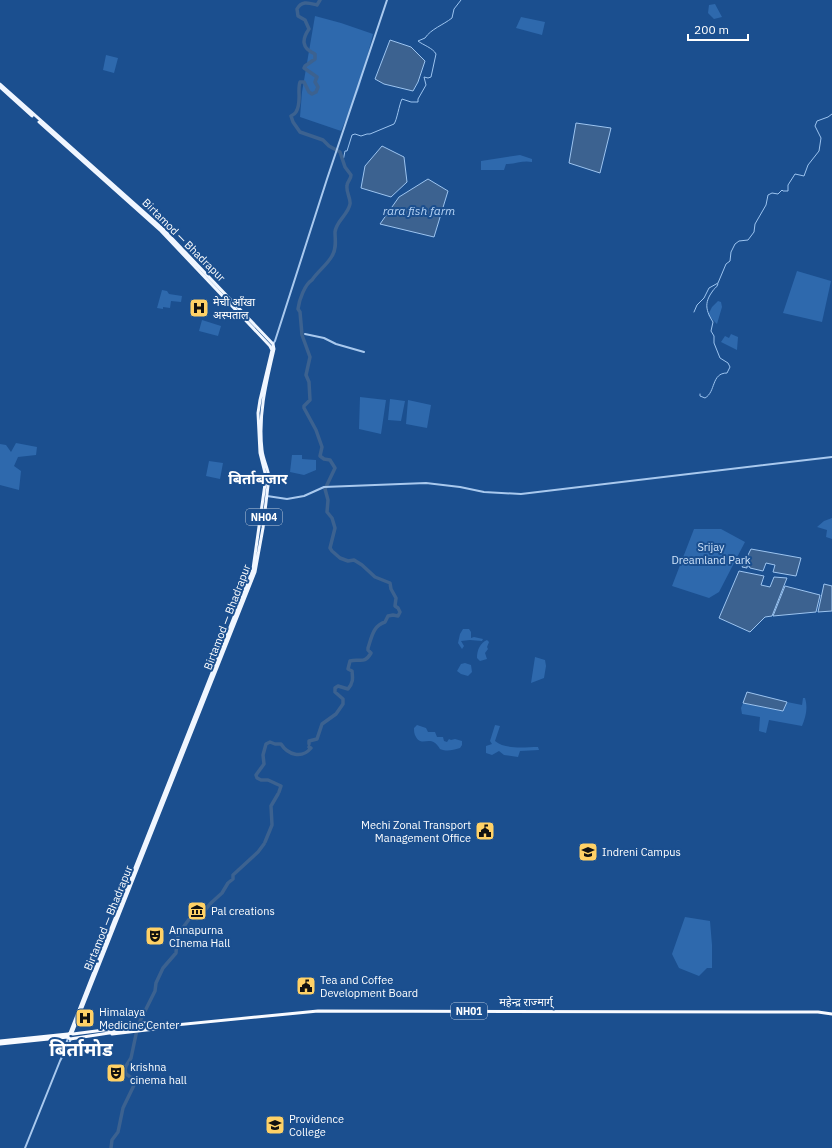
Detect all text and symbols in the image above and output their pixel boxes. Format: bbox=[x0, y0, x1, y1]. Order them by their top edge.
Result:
scale bar bbox=[688, 16, 748, 42]
text: 200 m bbox=[694, 22, 729, 37]
street label: Birtamod — Bhadrapur bbox=[139, 195, 229, 285]
water label: rara fish farm bbox=[383, 203, 455, 218]
place label: मेची आँखा अस्पताल bbox=[213, 295, 255, 322]
hospital icon: मेची आँखा अस्पताल bbox=[188, 297, 210, 319]
district label: बिर्ताबजार bbox=[228, 469, 288, 488]
road number: NH04 bbox=[246, 509, 282, 525]
park label: Srijay Dreamland Park bbox=[671, 540, 751, 567]
street label: Birtamod — Bhadrapur bbox=[200, 562, 254, 672]
place label: Mechi Zonal Transport Management Office bbox=[361, 818, 471, 845]
public building icon: Mechi Zonal Transport Management Office bbox=[474, 820, 496, 842]
school or university icon: Indreni Campus bbox=[577, 841, 599, 863]
place label: Indreni Campus bbox=[602, 845, 681, 859]
street label: Birtamod — Bhadrapur bbox=[81, 864, 135, 972]
museum icon: Pal creations bbox=[186, 900, 208, 922]
place label: Pal creations bbox=[211, 904, 275, 918]
place label: Annapurna CInema Hall bbox=[169, 923, 230, 950]
theatre icon: Annapurna CInema Hall bbox=[144, 925, 166, 947]
place label: Tea and Coffee Development Board bbox=[320, 973, 418, 1000]
public building icon: Tea and Coffee Development Board bbox=[295, 975, 317, 997]
street label: महेन्द्र राज्मार्ग् bbox=[499, 995, 555, 1009]
road number: NH01 bbox=[451, 1003, 487, 1019]
place label: Himalaya Medicine Center bbox=[99, 1005, 179, 1032]
hospital icon: Himalaya Medicine Center bbox=[74, 1007, 96, 1029]
district label: बिर्तामोड bbox=[49, 1037, 114, 1061]
place label: krishna cinema hall bbox=[130, 1060, 187, 1087]
theatre icon: krishna cinema hall bbox=[105, 1062, 127, 1084]
place label: Providence College bbox=[289, 1112, 344, 1139]
school or university icon: Providence College bbox=[264, 1114, 286, 1136]

